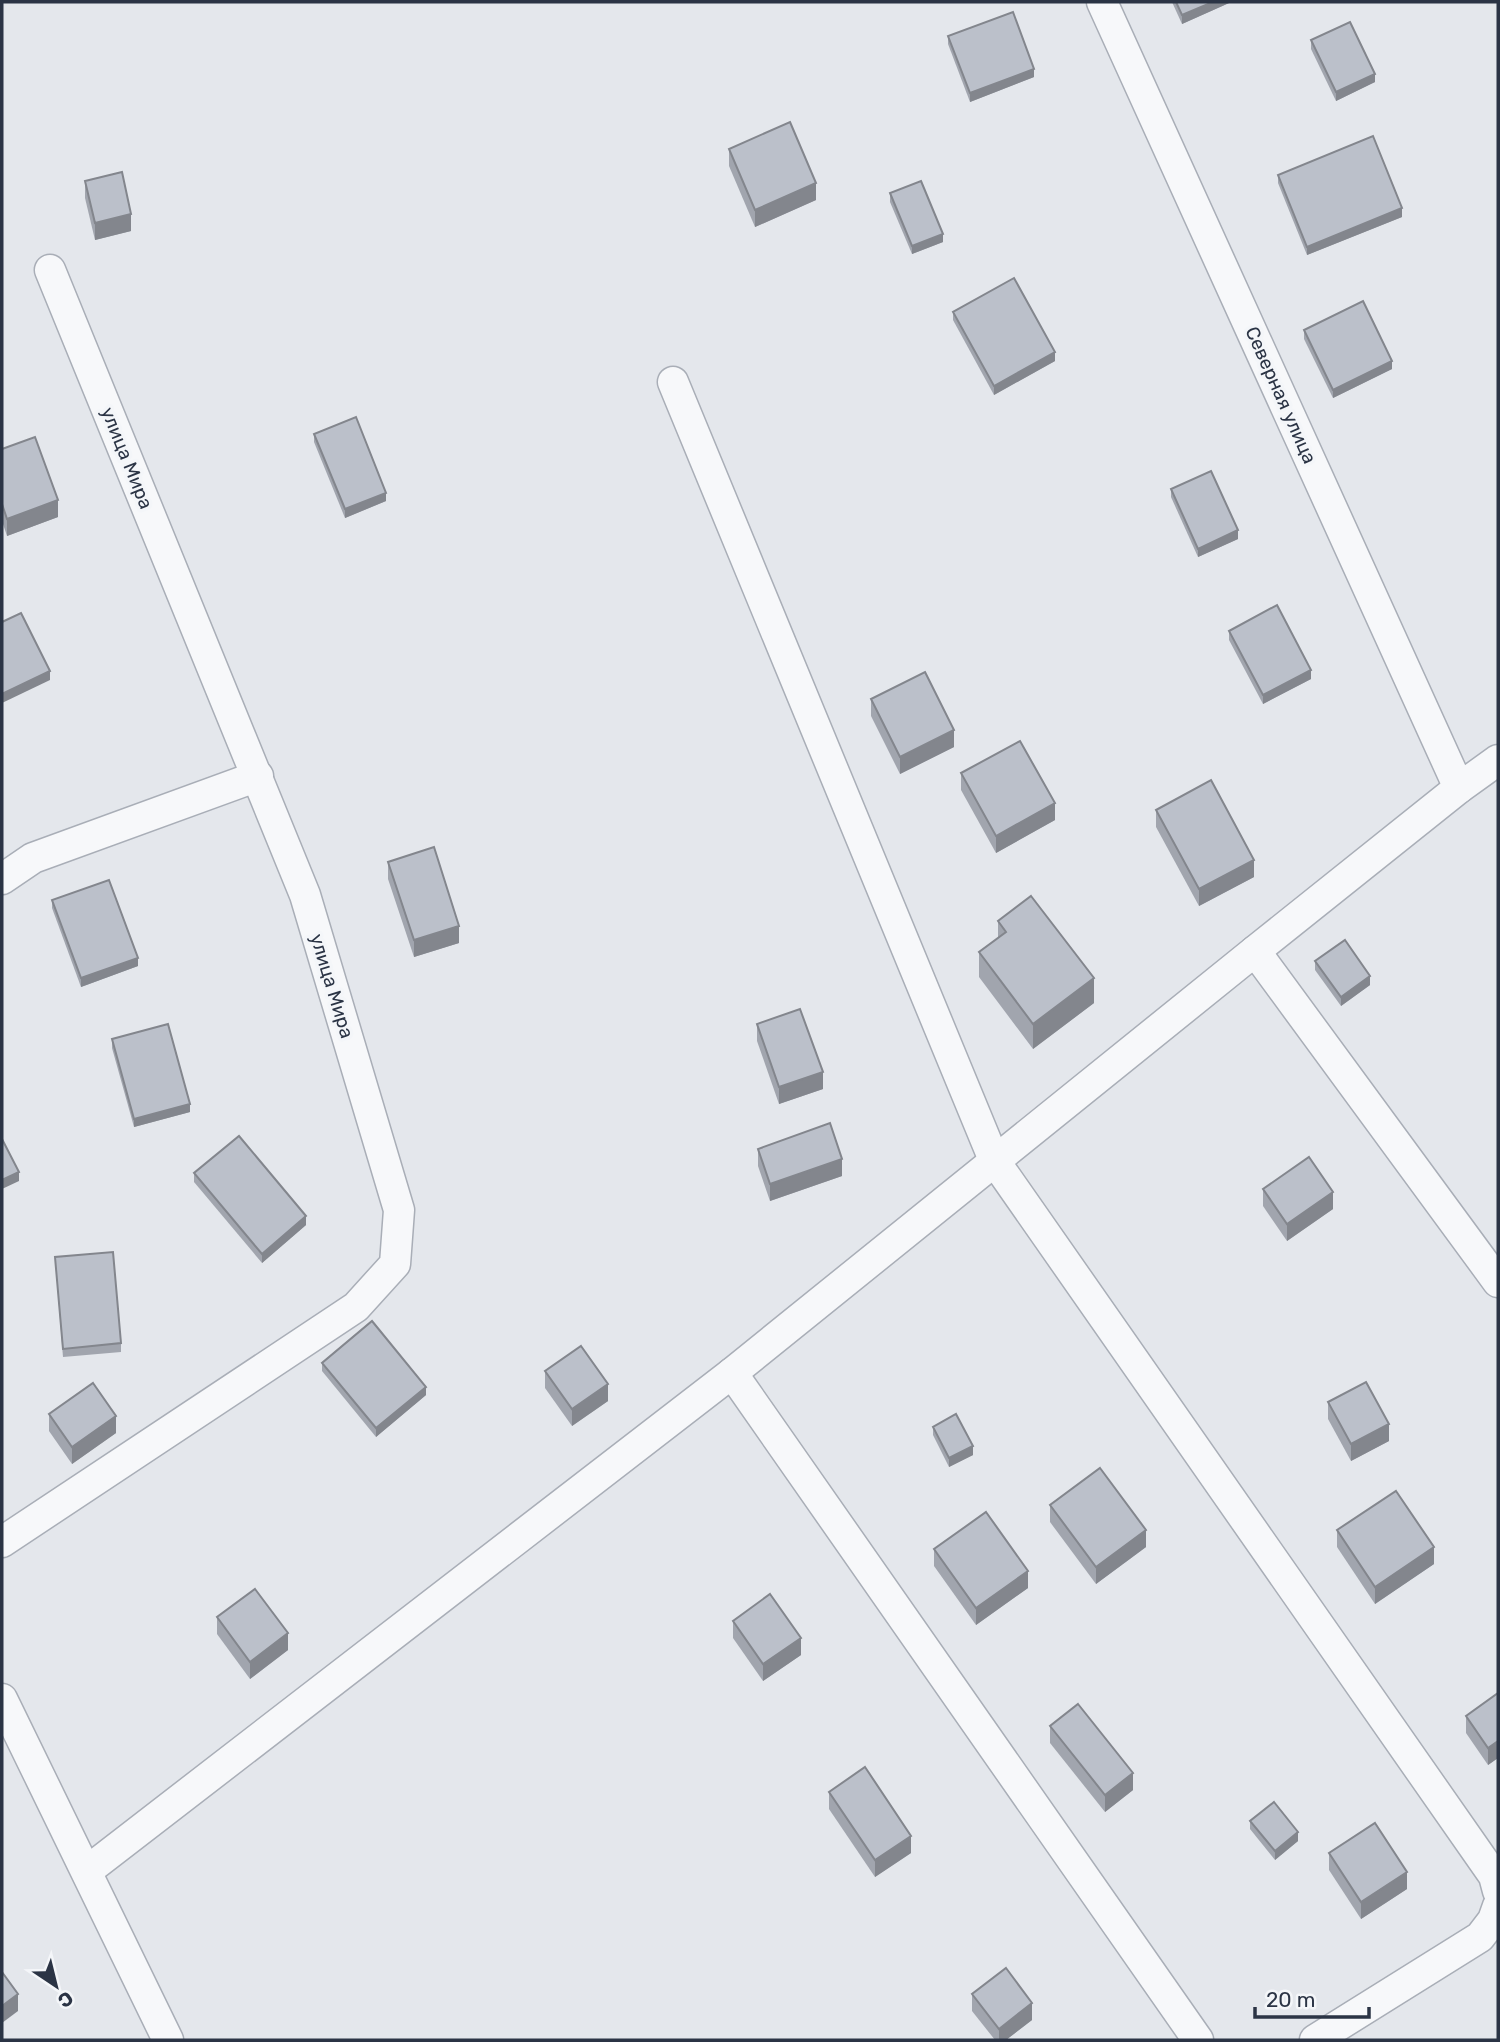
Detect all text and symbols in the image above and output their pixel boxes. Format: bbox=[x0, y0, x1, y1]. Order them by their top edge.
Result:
street label: Северная улица bbox=[1240, 323, 1322, 467]
street label: улица Мира bbox=[96, 404, 158, 512]
street label: улица Мира bbox=[305, 931, 359, 1041]
north arrow bbox=[21, 1951, 91, 2021]
scale bar bbox=[1255, 1976, 1369, 2020]
text: С bbox=[53, 1986, 78, 2013]
text: 20 m bbox=[1266, 1987, 1315, 2012]

